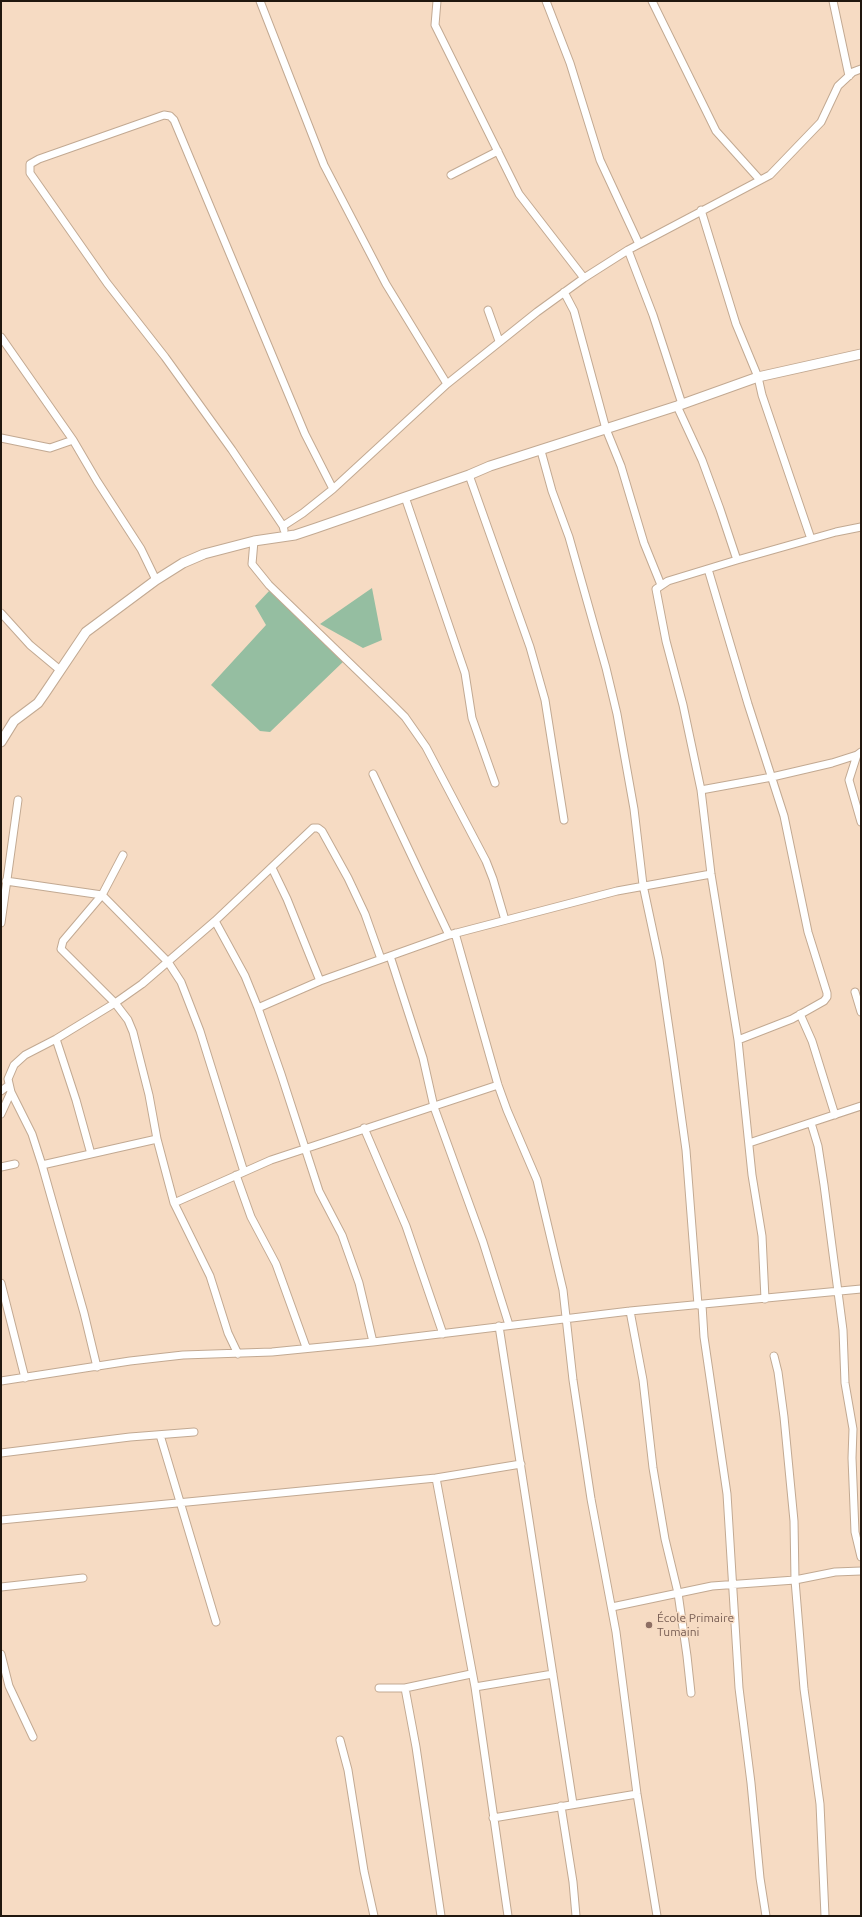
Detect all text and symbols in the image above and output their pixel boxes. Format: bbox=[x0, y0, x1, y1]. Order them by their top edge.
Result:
place label: École Primaire Tumaini bbox=[657, 1611, 734, 1639]
marker: École Primaire Tumaini bbox=[644, 1620, 654, 1630]

